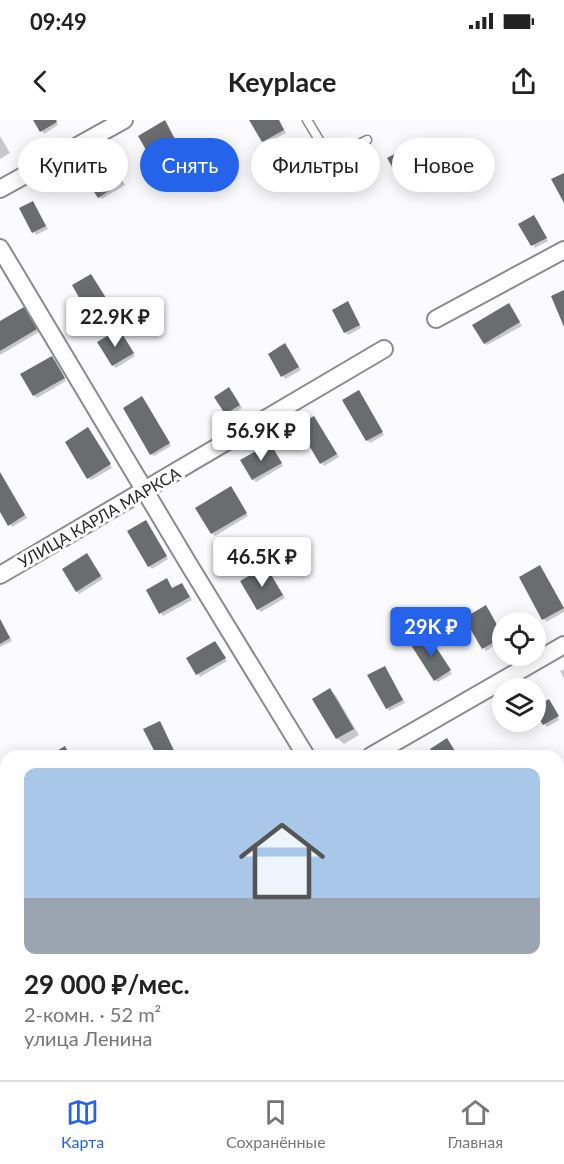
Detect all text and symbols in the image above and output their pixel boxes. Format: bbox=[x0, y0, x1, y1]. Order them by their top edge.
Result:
text: 09:49 bbox=[30, 8, 87, 35]
icon: back bbox=[24, 65, 57, 98]
text: Keyplace bbox=[228, 65, 336, 98]
icon: share bbox=[507, 65, 540, 98]
chip: Купить bbox=[18, 138, 128, 192]
chip: Снять bbox=[140, 138, 239, 192]
chip: Фильтры bbox=[251, 138, 380, 192]
chip: Новое bbox=[392, 138, 495, 192]
pin: 22.9K ₽ bbox=[60, 297, 170, 348]
text: 22.9K ₽ bbox=[80, 304, 150, 328]
pin: 56.9K ₽ bbox=[206, 411, 316, 462]
text: 56.9K ₽ bbox=[226, 418, 296, 442]
street label: УЛИЦА КАРЛА МАРКСА bbox=[15, 463, 184, 571]
pin: 46.5K ₽ bbox=[207, 537, 317, 588]
text: 46.5K ₽ bbox=[227, 544, 297, 568]
pin: 29K ₽ bbox=[389, 607, 473, 658]
map controls bbox=[492, 612, 546, 732]
button: locate bbox=[492, 612, 546, 666]
text: 29K ₽ bbox=[404, 614, 458, 638]
button: layers bbox=[492, 678, 546, 732]
icon: home bbox=[228, 807, 336, 915]
text: 29 000 ₽/мес. bbox=[24, 968, 190, 1000]
text: 2-комн. · 52 m² bbox=[24, 1002, 161, 1026]
text: улица Ленина bbox=[24, 1026, 152, 1050]
tab: Карта bbox=[61, 1096, 104, 1151]
tab: Сохранённые bbox=[226, 1096, 326, 1151]
tab: Главная bbox=[447, 1096, 503, 1151]

